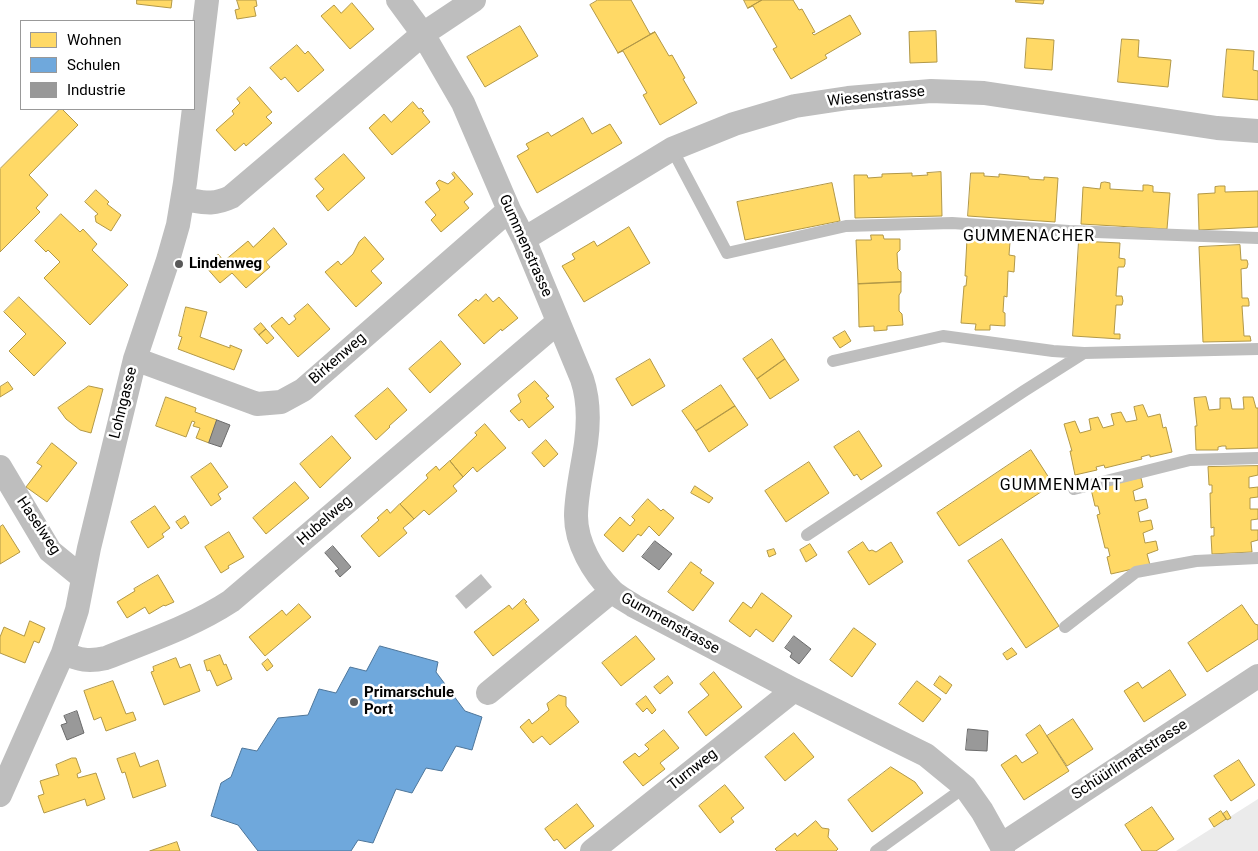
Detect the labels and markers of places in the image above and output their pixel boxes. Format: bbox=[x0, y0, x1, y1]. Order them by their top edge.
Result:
place label: Lindenweg bbox=[189, 255, 262, 273]
marker: Lindenweg bbox=[173, 258, 185, 270]
place label: Primarschule Port bbox=[364, 684, 454, 719]
marker: Primarschule Port bbox=[348, 696, 360, 708]

